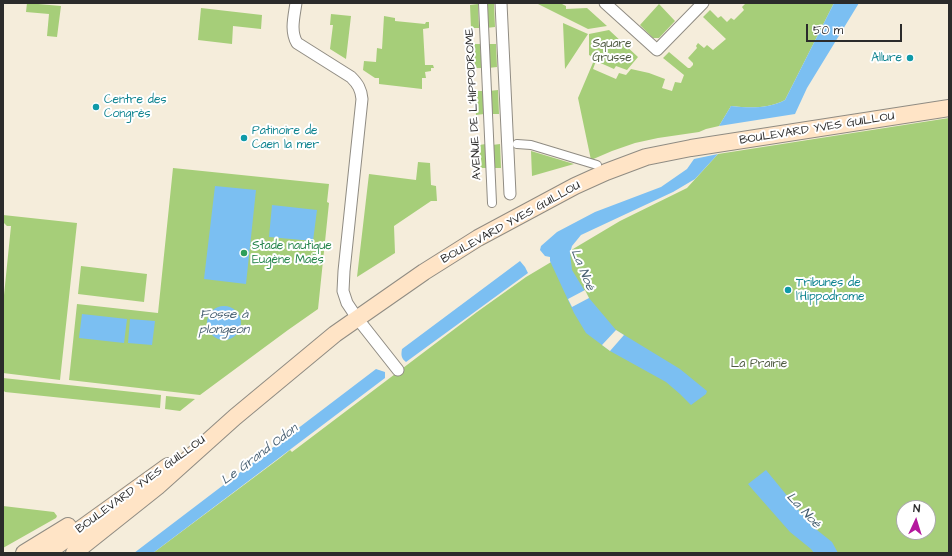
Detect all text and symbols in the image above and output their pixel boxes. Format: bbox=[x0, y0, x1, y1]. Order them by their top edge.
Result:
scale bar bbox=[808, 16, 904, 42]
text: 50 m bbox=[813, 22, 843, 39]
street label: AVENUE DE L'HIPPODROME bbox=[463, 28, 485, 180]
park label: Square Grusse bbox=[592, 37, 632, 65]
place label: Allure bbox=[871, 51, 902, 65]
marker: Allure bbox=[905, 53, 915, 63]
place label: Centre des Congrès bbox=[104, 93, 166, 121]
marker: Centre des Congrès bbox=[91, 102, 101, 112]
street label: BOULEVARD YVES GUILLOU bbox=[738, 110, 896, 148]
place label: Patinoire de Caen la mer bbox=[252, 124, 319, 152]
marker: Patinoire de Caen la mer bbox=[239, 133, 249, 143]
street label: BOULEVARD YVES GUILLOU bbox=[439, 179, 583, 267]
place label: Stade nautique Eugène Maës bbox=[252, 239, 332, 267]
water label: La Noé bbox=[567, 247, 597, 293]
marker: Stade nautique Eugène Maës bbox=[239, 248, 249, 258]
place label: Tribunes de l'Hippodrome bbox=[796, 276, 864, 304]
marker: Tribunes de l'Hippodrome bbox=[783, 285, 793, 295]
water label: Fosse à plongeon bbox=[199, 307, 249, 338]
park label: La Prairie bbox=[731, 357, 787, 371]
water label: Le Grand Odon bbox=[219, 421, 301, 489]
street label: BOULEVARD YVES GUILLOU bbox=[73, 433, 209, 537]
water label: La Noé bbox=[783, 490, 823, 532]
north arrow bbox=[896, 500, 936, 540]
text: N bbox=[913, 501, 921, 516]

